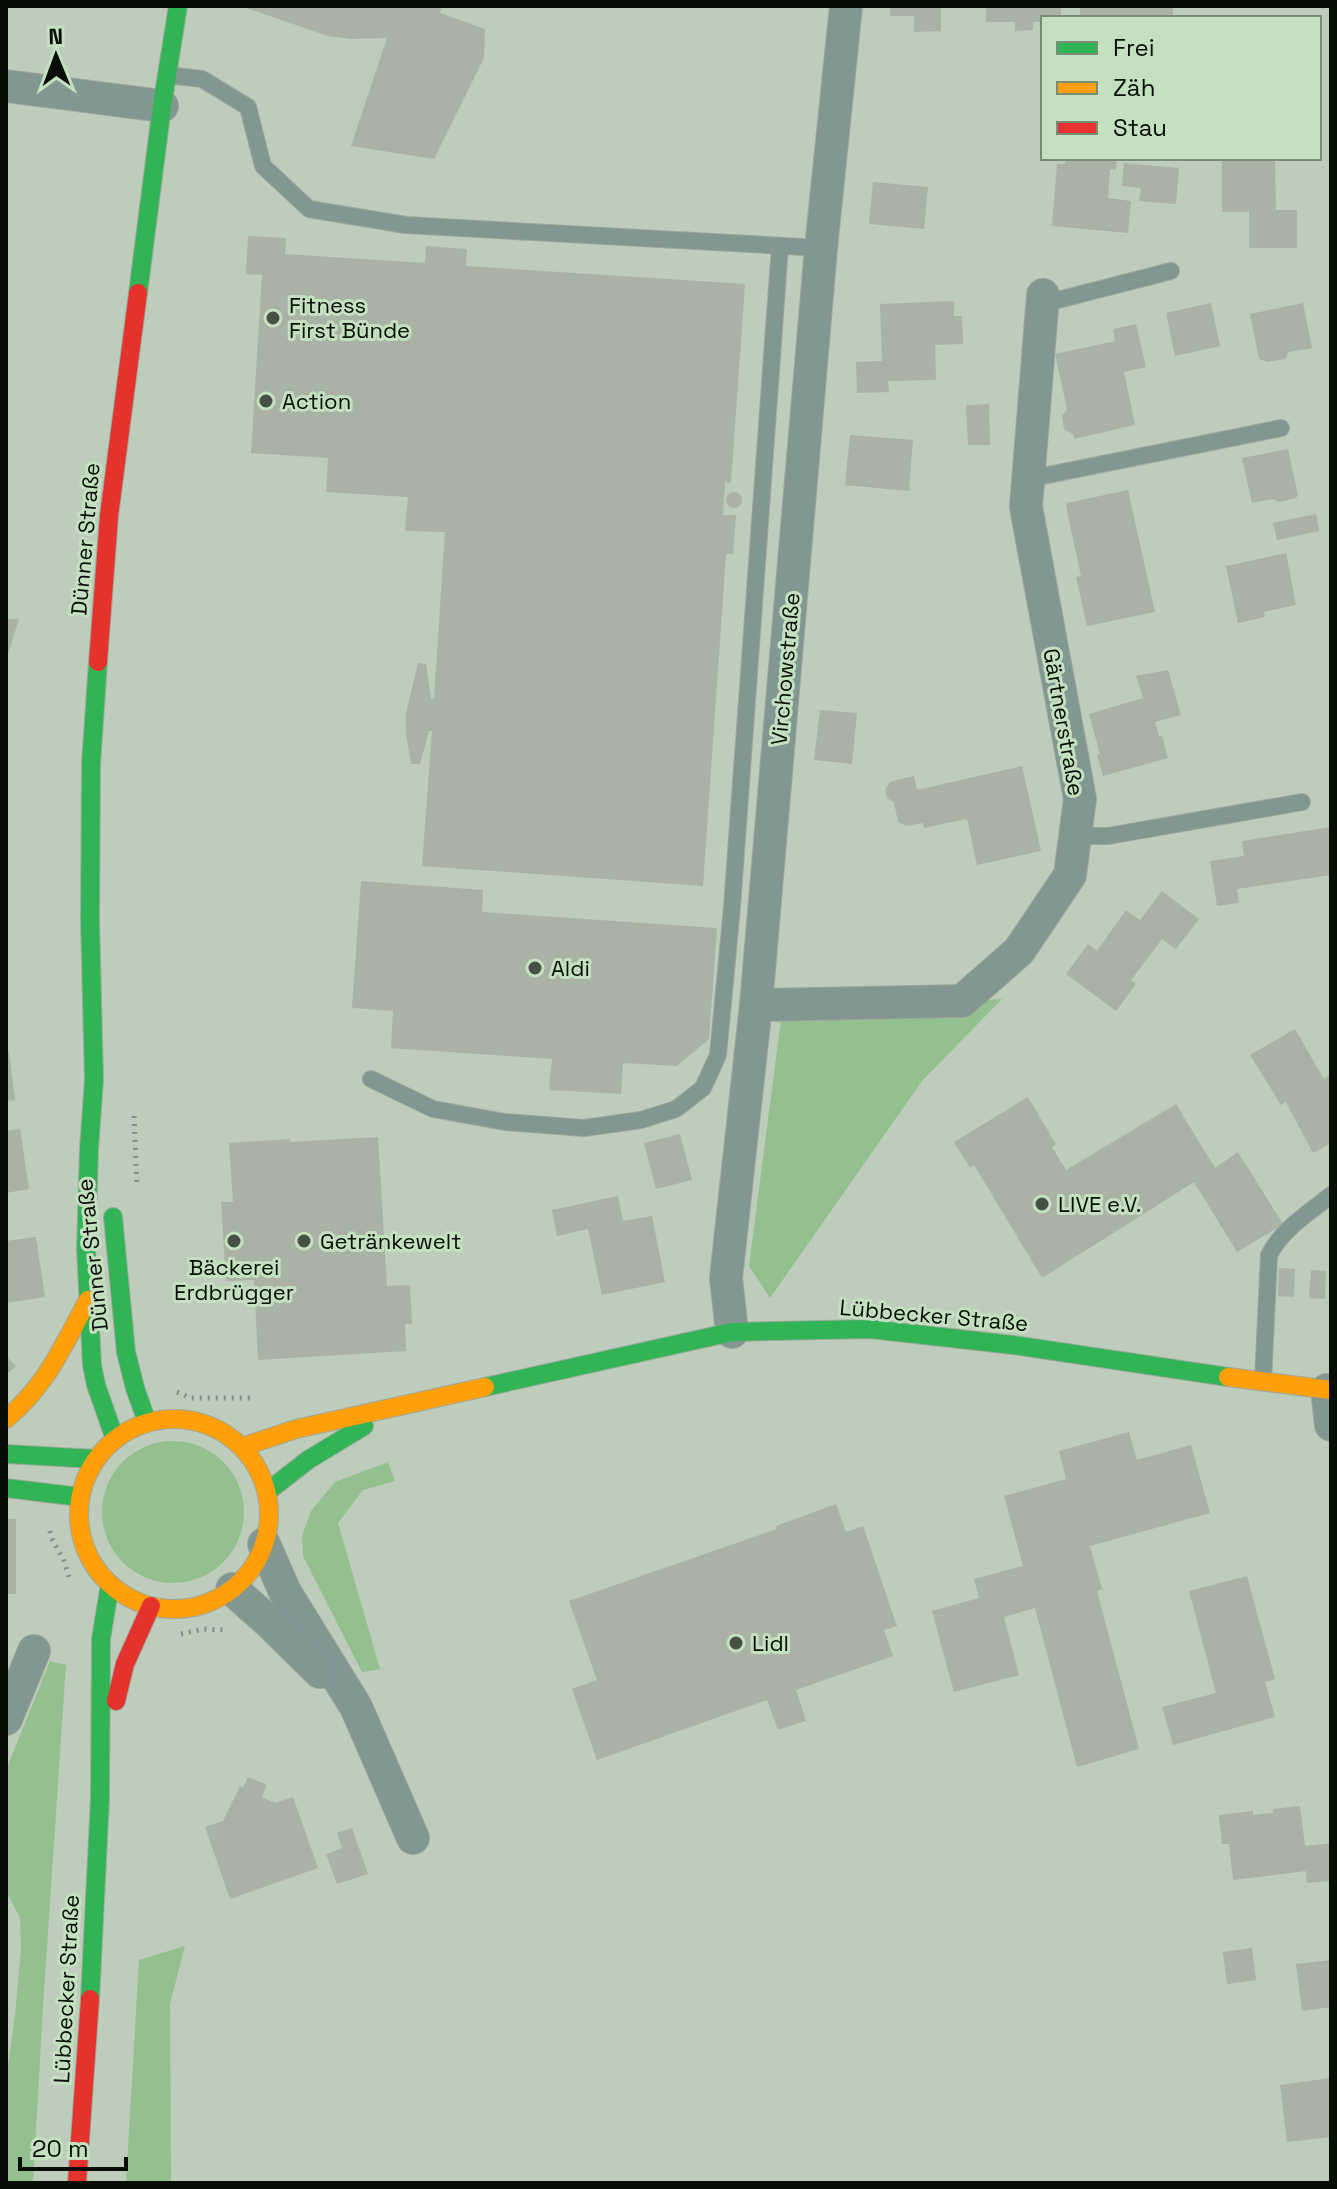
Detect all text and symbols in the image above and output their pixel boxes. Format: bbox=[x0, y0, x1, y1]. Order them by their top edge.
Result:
north arrow bbox=[16, 16, 96, 96]
legend bbox=[1041, 16, 1321, 160]
text: N bbox=[48, 22, 63, 50]
text: Frei bbox=[1113, 32, 1155, 63]
text: Zäh bbox=[1113, 72, 1155, 103]
text: Stau bbox=[1113, 112, 1167, 143]
place label: Fitness First Bünde bbox=[289, 291, 410, 344]
marker: Fitness First Bünde bbox=[264, 309, 282, 327]
place label: Action bbox=[282, 387, 351, 415]
marker: Action bbox=[257, 392, 275, 410]
street label: Dünner Straße bbox=[64, 462, 106, 616]
street label: Virchowstraße bbox=[764, 591, 806, 747]
street label: Gärtnerstraße bbox=[1037, 646, 1091, 798]
place label: Aldi bbox=[551, 954, 590, 982]
marker: Aldi bbox=[526, 959, 544, 977]
street label: Dünner Straße bbox=[70, 1177, 114, 1333]
place label: LIVE e.V. bbox=[1058, 1190, 1141, 1218]
marker: LIVE e.V. bbox=[1033, 1195, 1051, 1213]
place label: Getränkewelt bbox=[320, 1227, 461, 1255]
marker: Bäckerei Erdbrügger bbox=[225, 1232, 243, 1250]
marker: Getränkewelt bbox=[295, 1232, 313, 1250]
place label: Bäckerei Erdbrügger bbox=[174, 1253, 294, 1306]
street label: Lübbecker Straße bbox=[839, 1293, 1029, 1337]
place label: Lidl bbox=[752, 1629, 789, 1657]
marker: Lidl bbox=[727, 1634, 745, 1652]
street label: Lübbecker Straße bbox=[47, 1894, 85, 2084]
scale bar bbox=[20, 2121, 126, 2171]
text: 20 m bbox=[32, 2133, 89, 2164]

